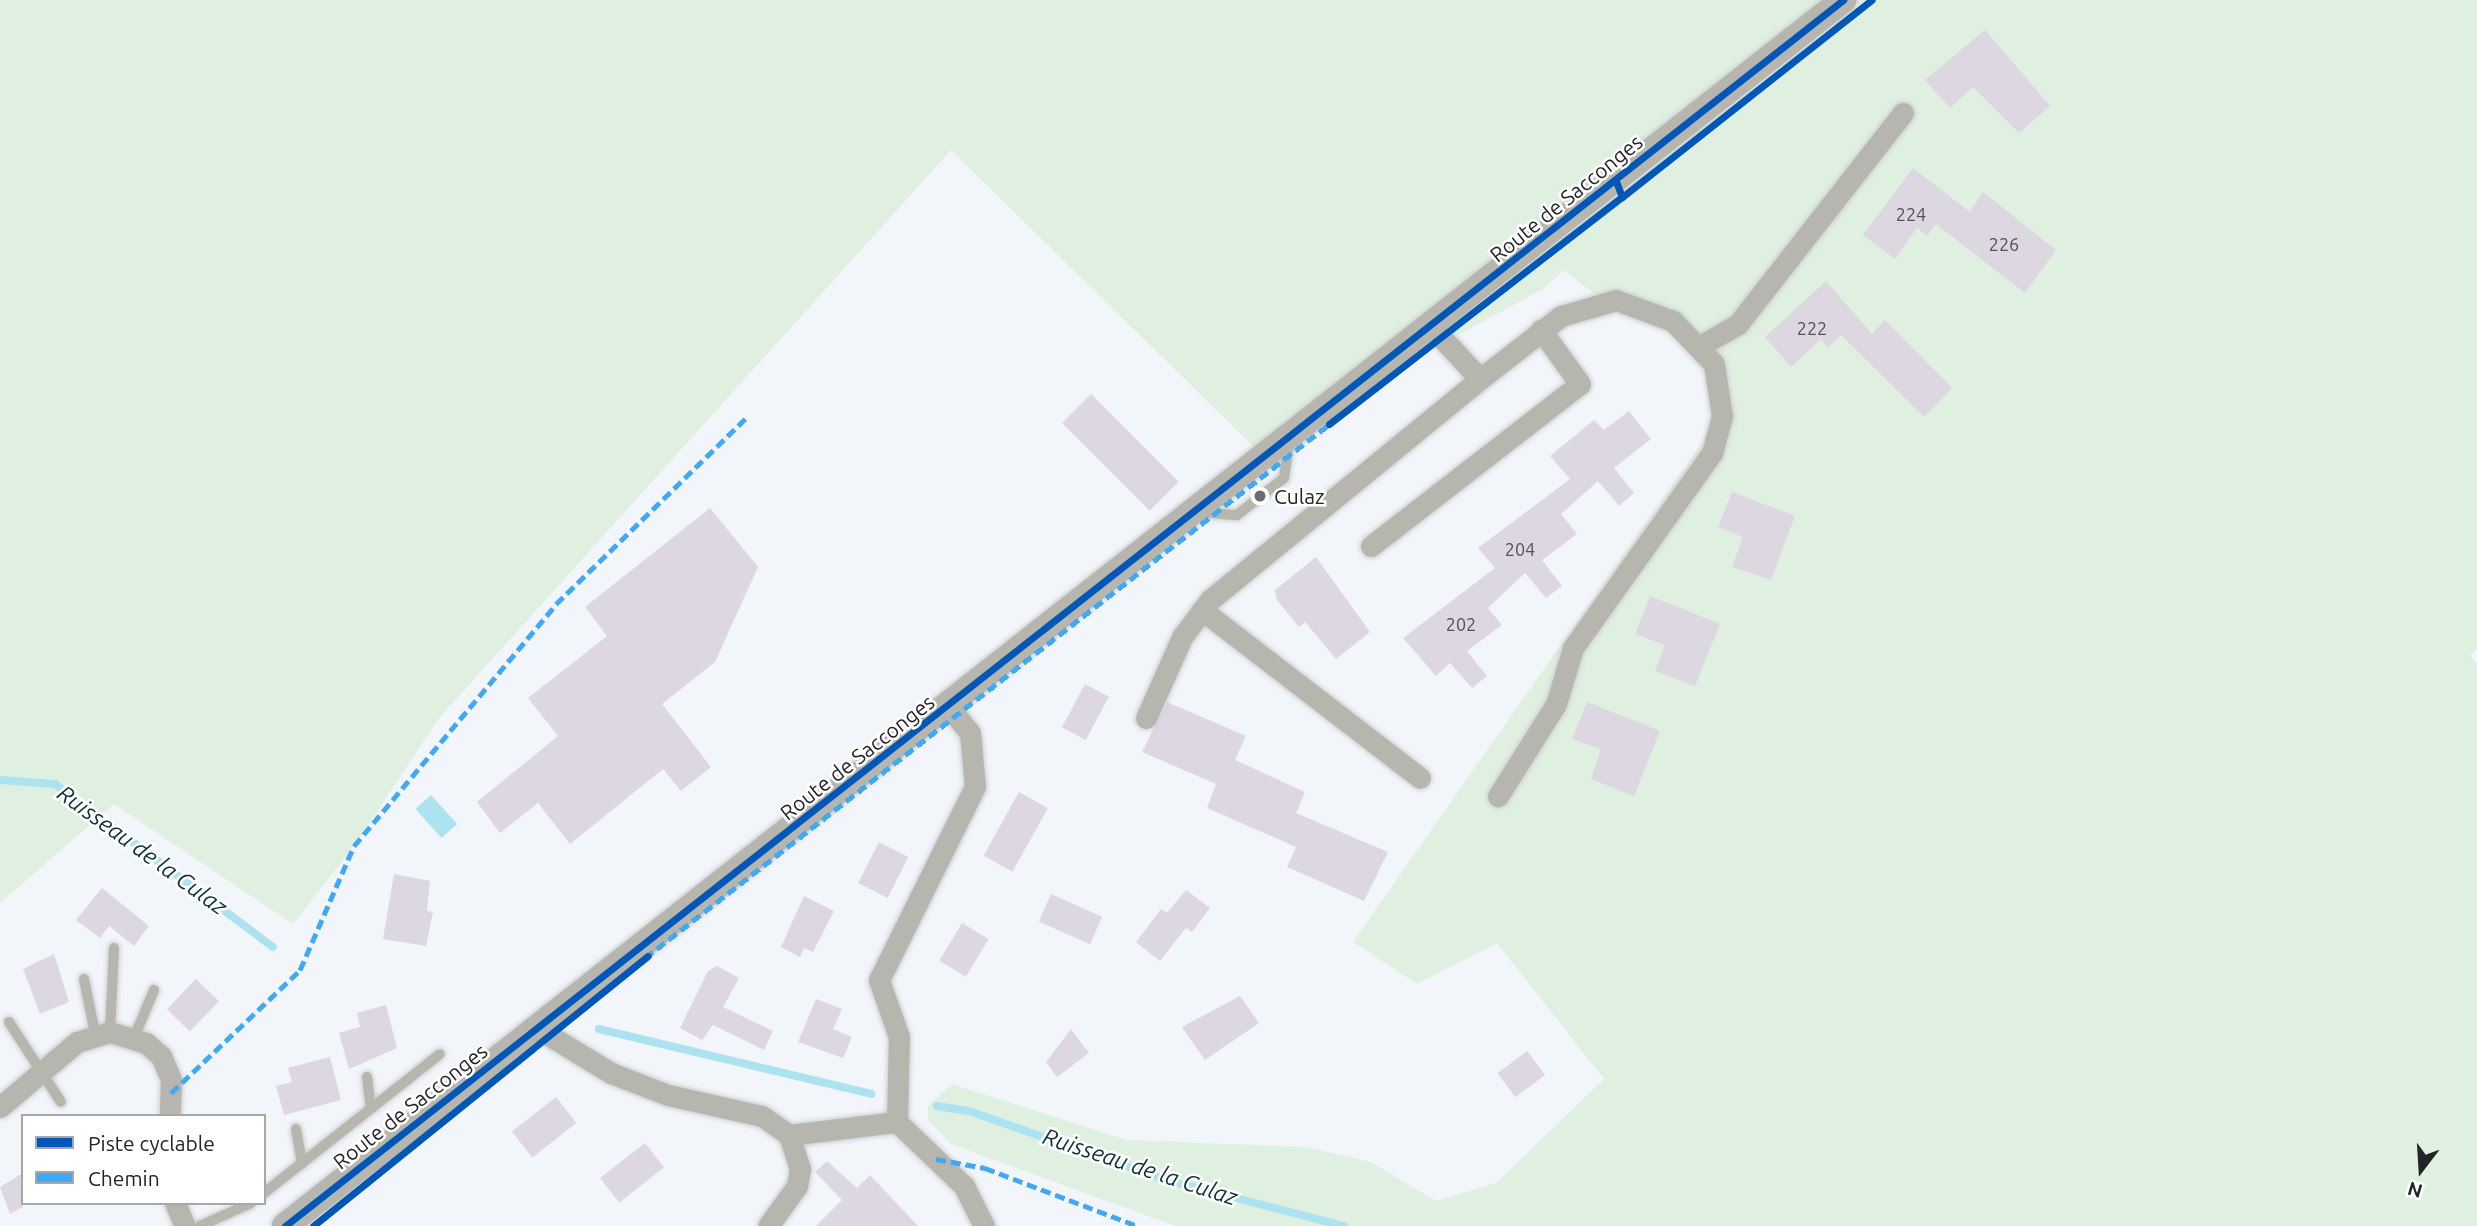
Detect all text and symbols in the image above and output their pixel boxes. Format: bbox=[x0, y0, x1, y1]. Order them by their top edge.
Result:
street label: Route de Sacconges bbox=[1485, 129, 1647, 267]
house number: 224 bbox=[1896, 203, 1926, 225]
house number: 226 bbox=[1989, 233, 2019, 255]
house number: 222 bbox=[1797, 317, 1827, 339]
place label: Culaz bbox=[1274, 483, 1325, 509]
marker: Culaz bbox=[1252, 488, 1268, 504]
house number: 204 bbox=[1505, 538, 1535, 560]
house number: 202 bbox=[1446, 613, 1476, 635]
street label: Route de Sacconges bbox=[775, 689, 939, 825]
water label: Ruisseau de la Culaz bbox=[52, 779, 232, 921]
street label: Route de Sacconges bbox=[328, 1038, 492, 1174]
legend bbox=[21, 1114, 266, 1205]
water label: Ruisseau de la Culaz bbox=[1039, 1123, 1241, 1211]
text: Piste cyclable bbox=[88, 1131, 215, 1155]
north arrow bbox=[2386, 1135, 2456, 1205]
text: Chemin bbox=[88, 1166, 160, 1190]
text: N bbox=[2405, 1177, 2425, 1203]

